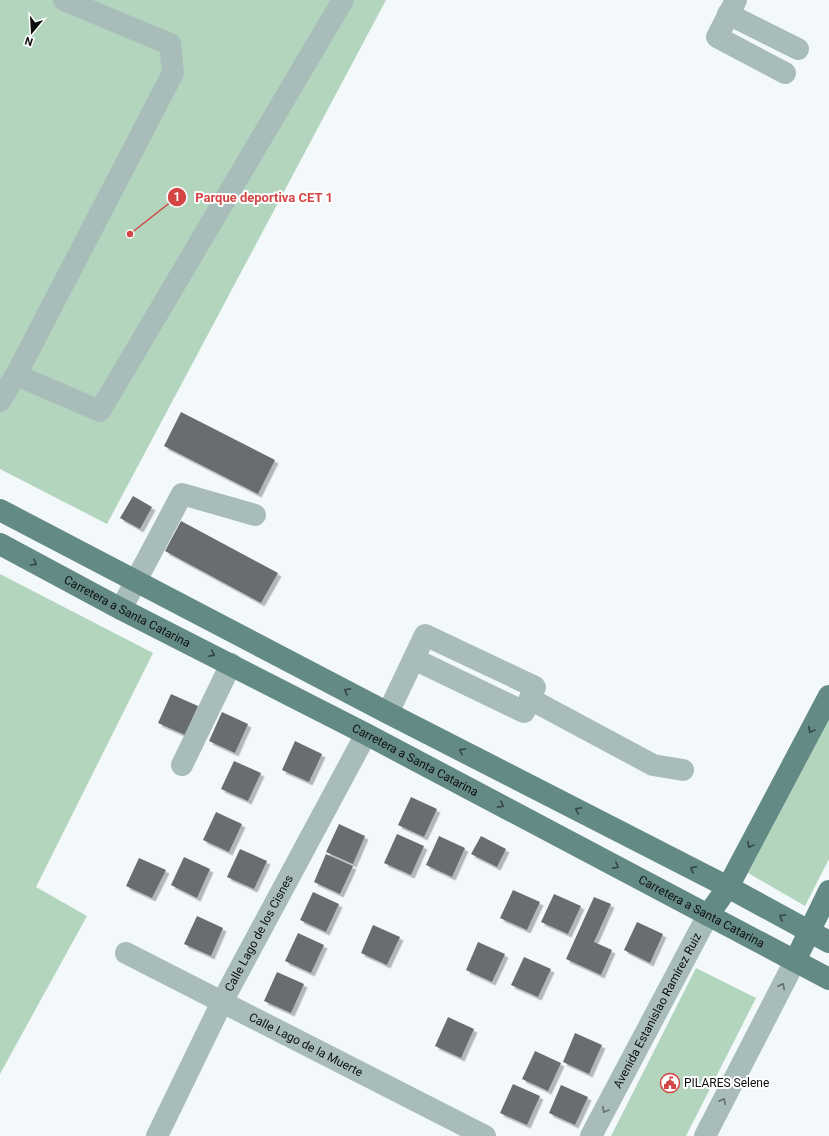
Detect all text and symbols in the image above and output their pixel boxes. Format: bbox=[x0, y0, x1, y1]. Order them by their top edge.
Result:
north arrow bbox=[12, 12, 52, 52]
text: N bbox=[23, 34, 35, 48]
callout: Parque deportiva CET 1 bbox=[167, 185, 341, 210]
text: 1 bbox=[174, 190, 180, 204]
text: Parque deportiva CET 1 bbox=[195, 190, 333, 205]
one-way arrow bbox=[30, 558, 38, 565]
street label: Carretera a Santa Catarina bbox=[62, 573, 193, 650]
one-way arrow bbox=[208, 650, 215, 657]
one-way arrow bbox=[344, 688, 351, 696]
street label: Carretera a Santa Catarina bbox=[350, 721, 481, 799]
one-way arrow bbox=[808, 726, 816, 733]
one-way arrow bbox=[459, 748, 466, 755]
one-way arrow bbox=[497, 801, 504, 808]
one-way arrow bbox=[575, 807, 582, 815]
one-way arrow bbox=[748, 841, 755, 848]
one-way arrow bbox=[612, 861, 619, 869]
one-way arrow bbox=[690, 867, 698, 874]
street label: Calle Lago de los Cisnes bbox=[222, 872, 296, 994]
street label: Carretera a Santa Catarina bbox=[636, 872, 767, 951]
one-way arrow bbox=[779, 914, 786, 921]
street label: Avenida Estanislao Ramírez Ruiz bbox=[611, 930, 704, 1091]
one-way arrow bbox=[777, 982, 785, 990]
street label: Calle Lago de la Muerte bbox=[247, 1010, 365, 1080]
public building icon: PILARES Selene bbox=[659, 1072, 681, 1094]
place label: PILARES Selene bbox=[684, 1076, 769, 1090]
one-way arrow bbox=[718, 1098, 726, 1106]
one-way arrow bbox=[602, 1106, 609, 1113]

